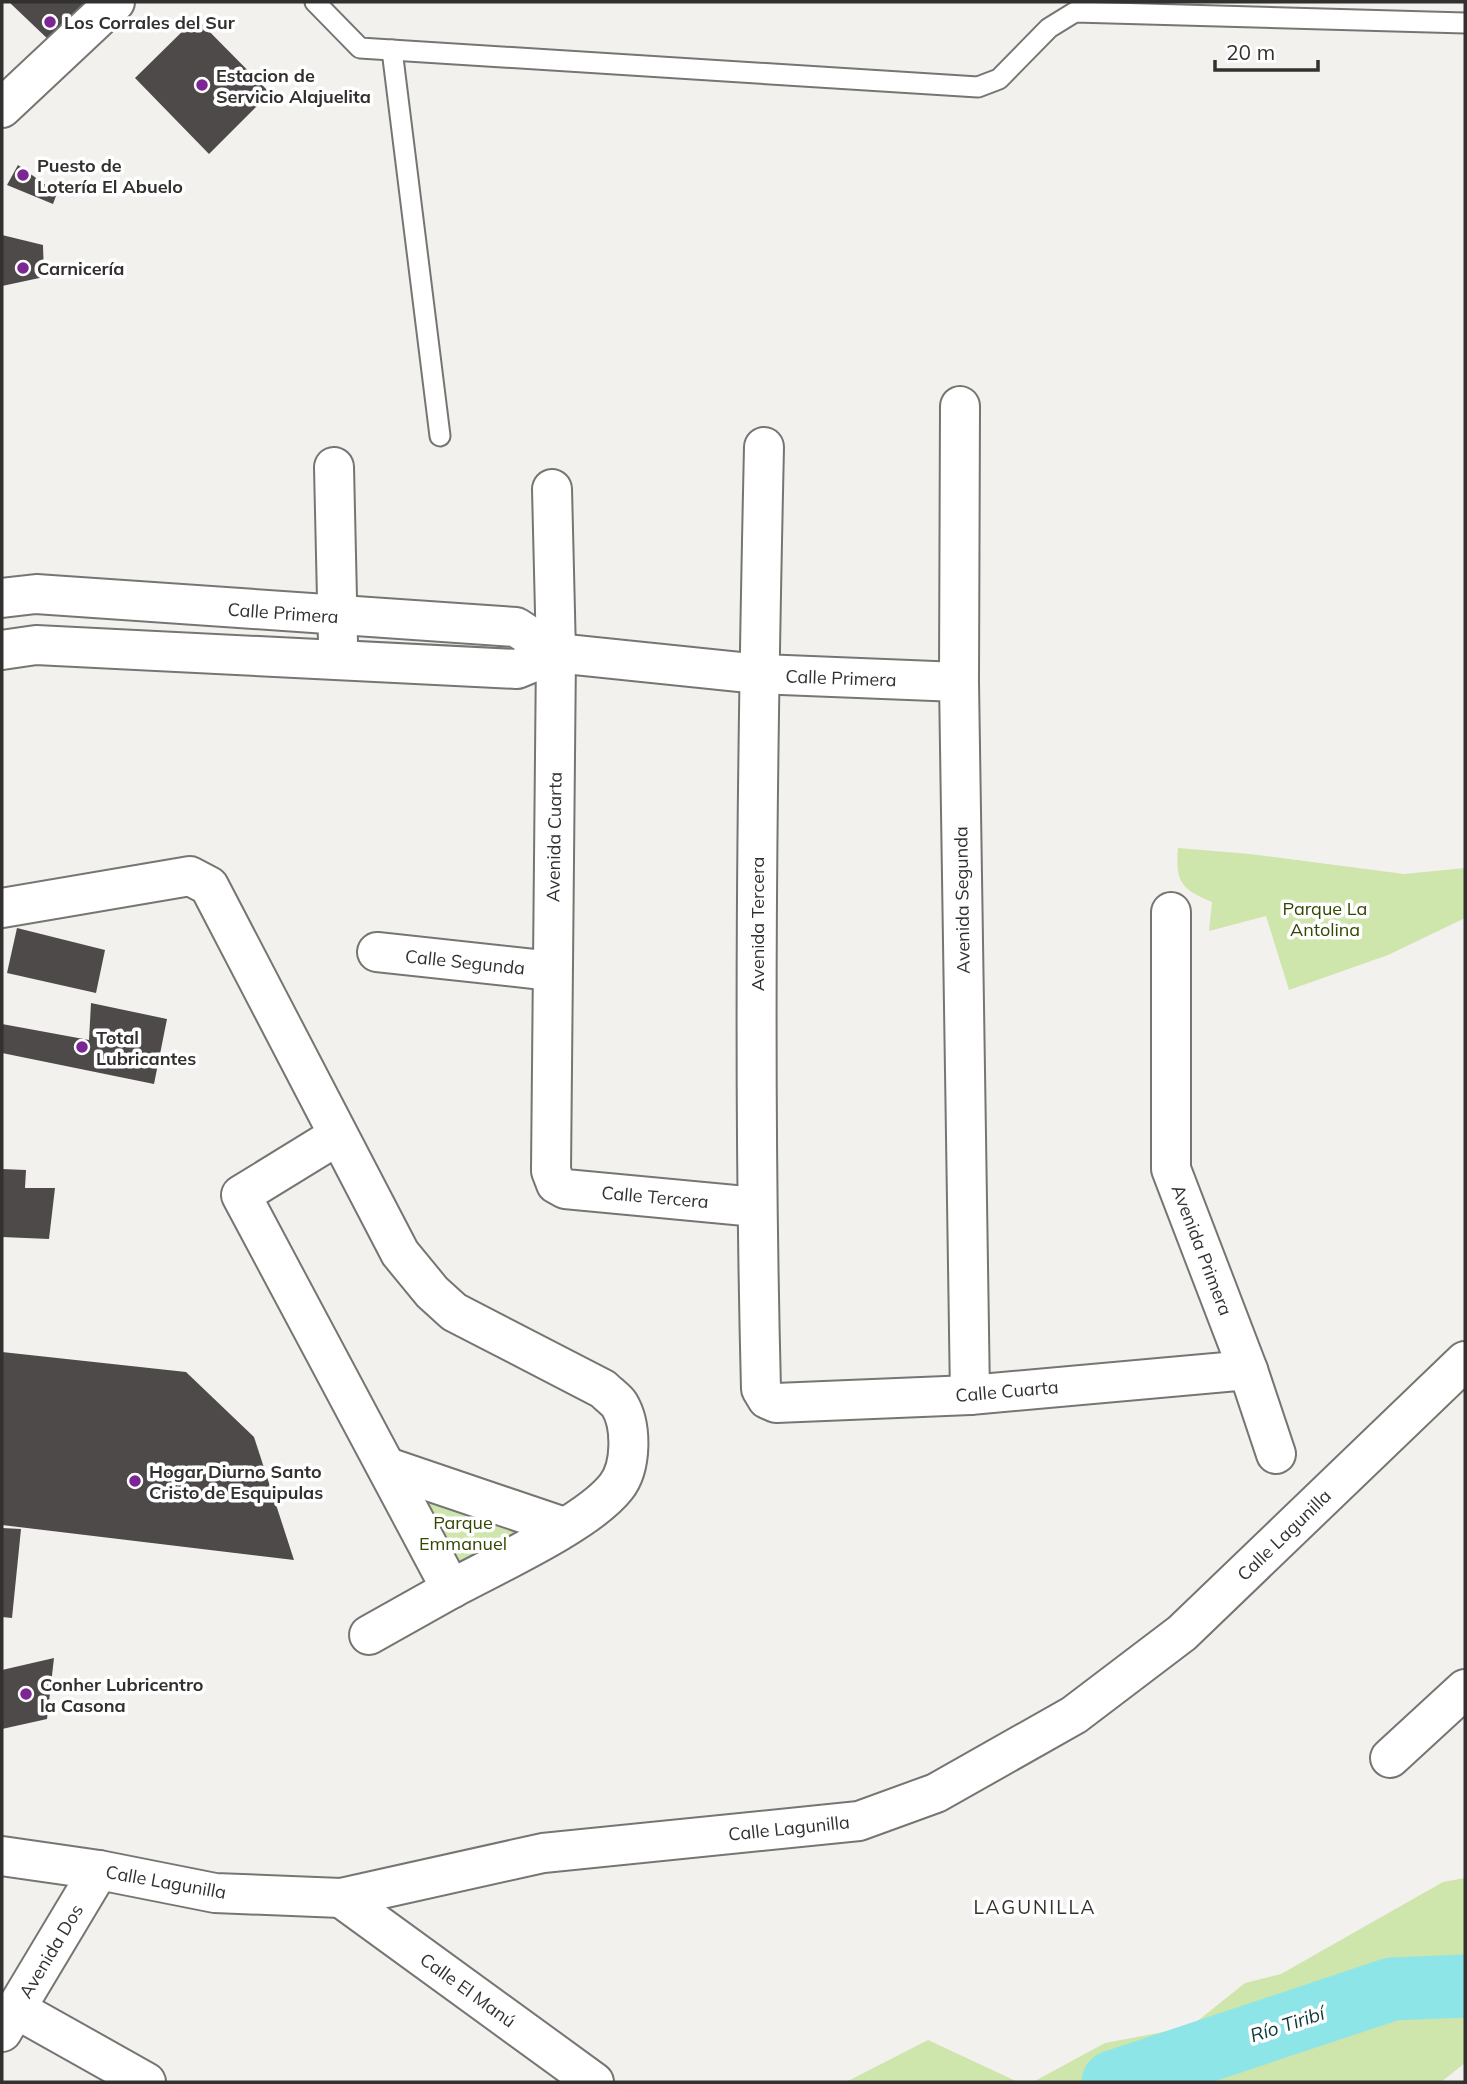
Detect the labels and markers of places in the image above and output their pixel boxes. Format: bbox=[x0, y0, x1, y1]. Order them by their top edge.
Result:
place label: Los Corrales del Sur bbox=[64, 11, 236, 34]
marker: Los Corrales del Sur bbox=[42, 14, 58, 30]
place label: Estacion de Servicio Alajuelita bbox=[216, 64, 371, 108]
marker: Estacion de Servicio Alajuelita bbox=[194, 77, 210, 93]
place label: Puesto de Lotería El Abuelo bbox=[37, 154, 183, 198]
marker: Puesto de Lotería El Abuelo bbox=[15, 167, 31, 183]
place label: Carnicería bbox=[37, 257, 124, 280]
marker: Carnicería bbox=[15, 260, 31, 276]
place label: Total Lubricantes bbox=[96, 1026, 196, 1070]
marker: Total Lubricantes bbox=[74, 1039, 90, 1055]
place label: Hogar Diurno Santo Cristo de Esquipulas bbox=[149, 1460, 323, 1504]
marker: Hogar Diurno Santo Cristo de Esquipulas bbox=[127, 1473, 143, 1489]
place label: Conher Lubricentro la Casona bbox=[40, 1673, 204, 1717]
marker: Conher Lubricentro la Casona bbox=[18, 1686, 34, 1702]

